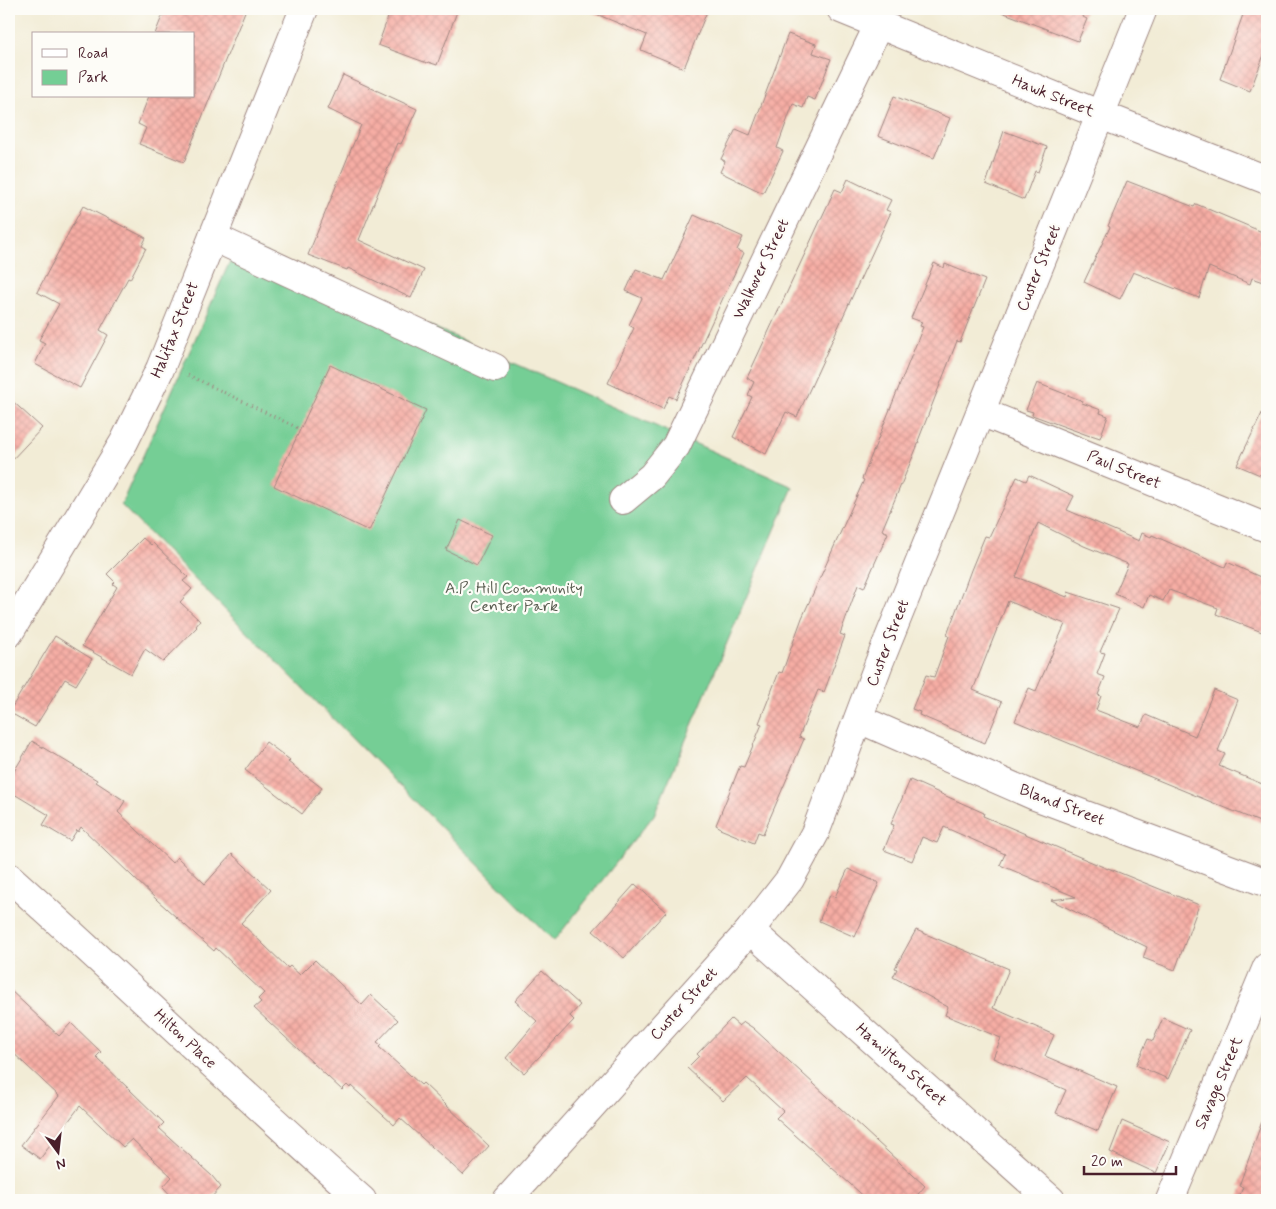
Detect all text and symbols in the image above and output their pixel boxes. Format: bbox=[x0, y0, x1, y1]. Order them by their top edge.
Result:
legend bbox=[32, 32, 195, 98]
text: Road bbox=[78, 44, 108, 64]
text: Park bbox=[78, 68, 108, 88]
street label: Hawk Street bbox=[1009, 70, 1098, 122]
street label: Walkover Street bbox=[728, 215, 794, 323]
street label: Custer Street bbox=[1012, 222, 1066, 314]
street label: Halifax Street bbox=[146, 278, 204, 381]
street label: Paul Street bbox=[1084, 446, 1164, 494]
park label: A.P. Hill Community Center Park bbox=[445, 578, 583, 617]
street label: Custer Street bbox=[862, 596, 914, 690]
street label: Bland Street bbox=[1016, 779, 1108, 831]
street label: Custer Street bbox=[646, 963, 722, 1045]
street label: Hilton Place bbox=[149, 1004, 221, 1074]
street label: Hamilton Street bbox=[851, 1019, 951, 1112]
street label: Savage Street bbox=[1190, 1033, 1249, 1133]
north arrow bbox=[32, 1126, 82, 1176]
scale bar bbox=[1084, 1144, 1176, 1176]
text: 20 m bbox=[1091, 1152, 1123, 1172]
text: N bbox=[54, 1154, 68, 1173]

